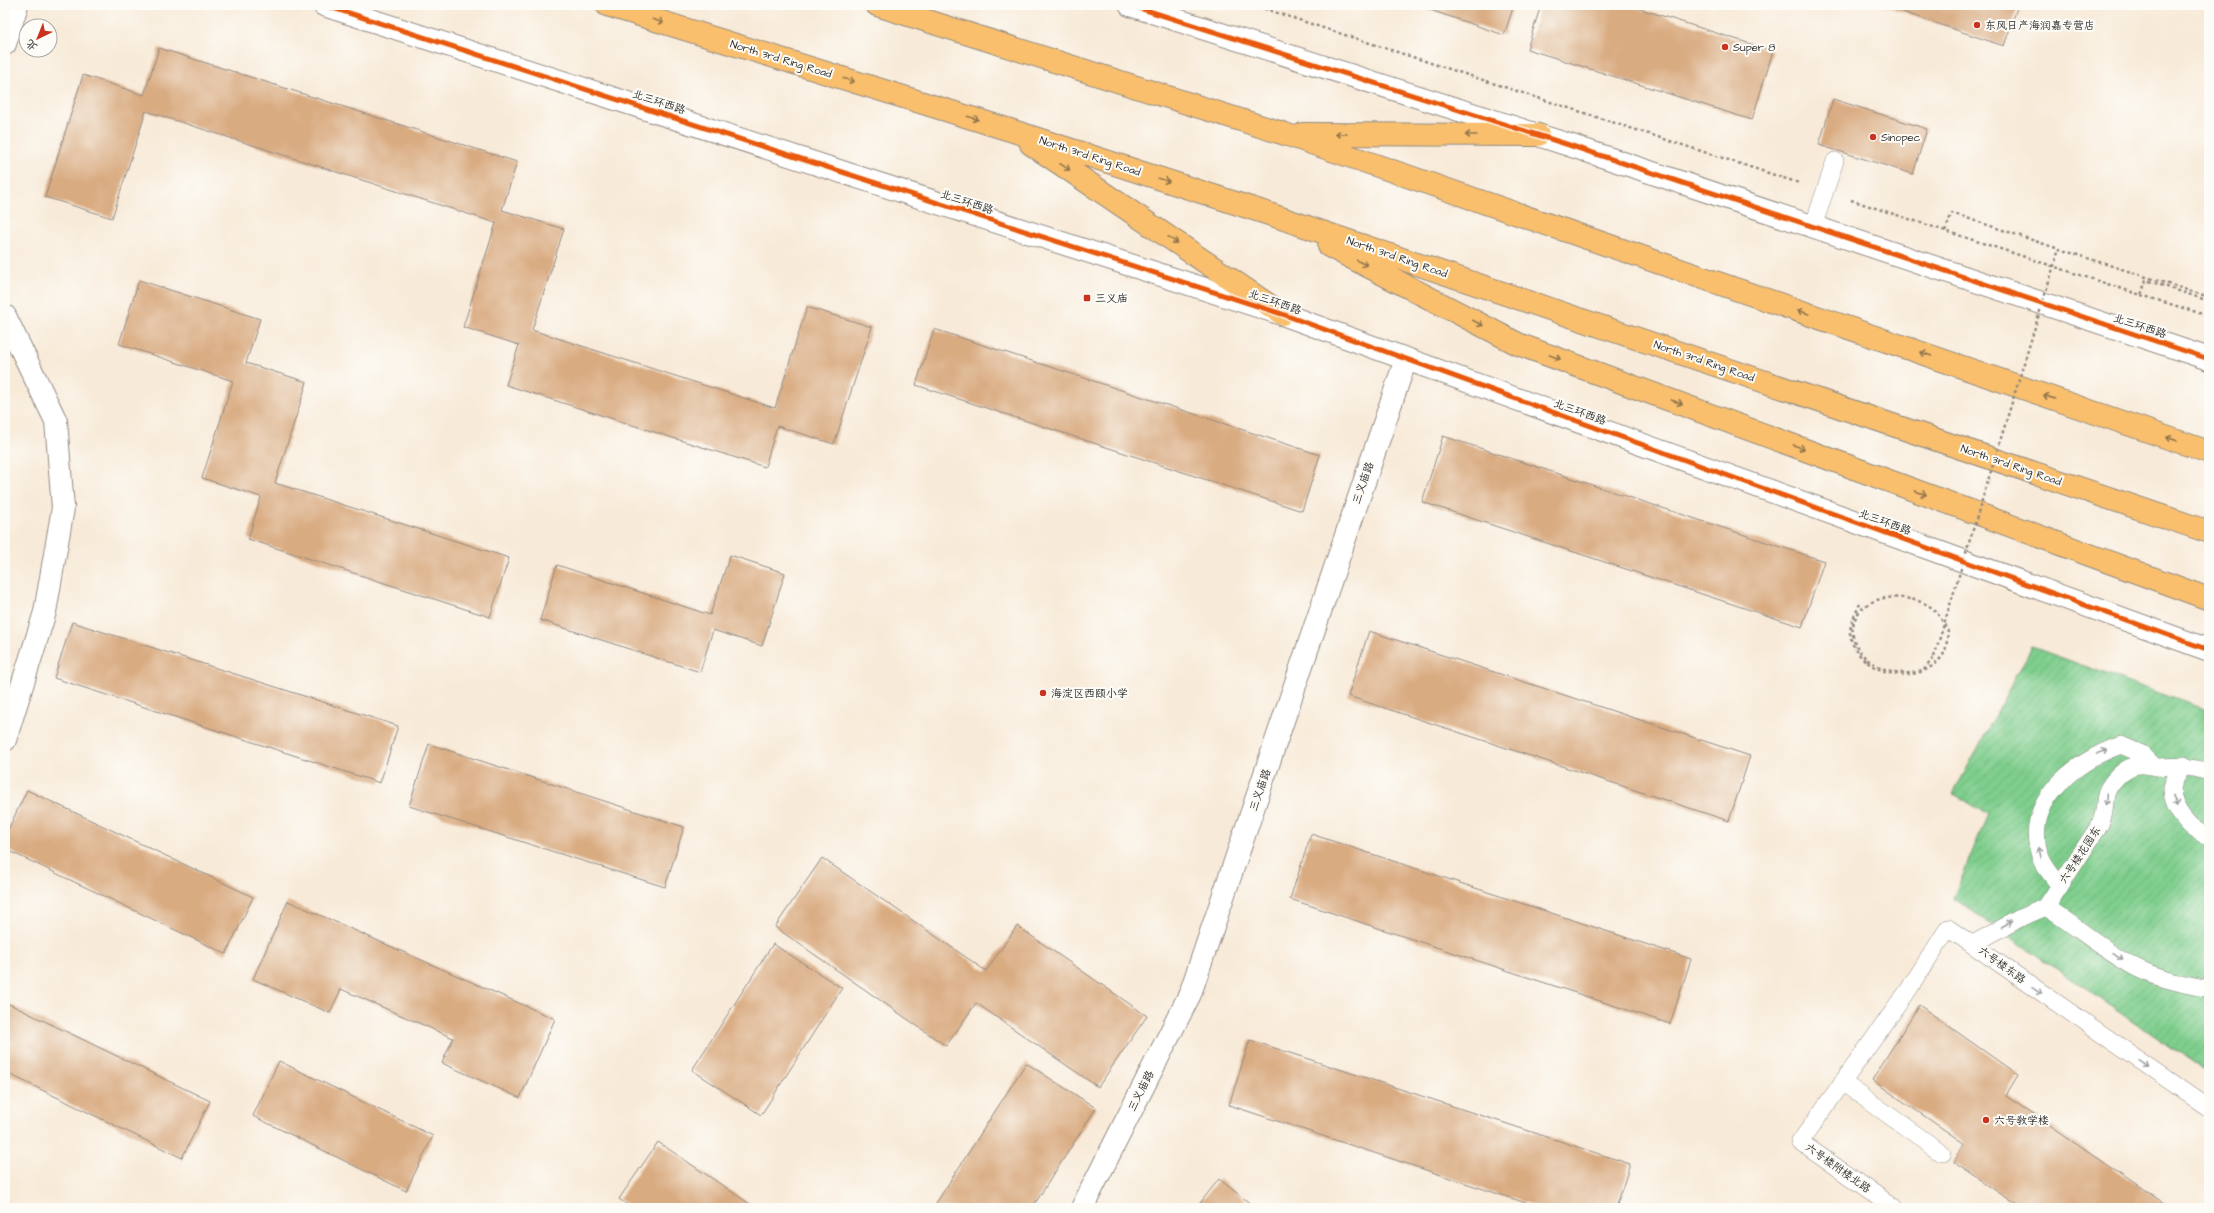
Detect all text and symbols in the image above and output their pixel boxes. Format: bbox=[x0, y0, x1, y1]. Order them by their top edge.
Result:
north arrow bbox=[18, 18, 58, 58]
one-way arrow bbox=[651, 18, 664, 25]
place label: 东风日产海润嘉专营店 bbox=[1985, 18, 2095, 33]
marker: 东风日产海润嘉专营店 bbox=[1972, 20, 1982, 30]
text: 北 bbox=[22, 36, 41, 54]
street label: North 3rd Ring Road bbox=[728, 36, 834, 83]
place label: Super 8 bbox=[1733, 40, 1775, 55]
marker: Super 8 bbox=[1720, 42, 1730, 52]
one-way arrow bbox=[842, 77, 855, 84]
street label: 北三环西路 bbox=[631, 86, 687, 118]
one-way arrow bbox=[967, 115, 980, 122]
one-way arrow bbox=[1335, 130, 1348, 138]
place label: Sinopec bbox=[1881, 130, 1920, 145]
one-way arrow bbox=[1465, 131, 1478, 139]
marker: Sinopec bbox=[1868, 132, 1878, 142]
street label: North 3rd Ring Road bbox=[1037, 133, 1143, 180]
one-way arrow bbox=[1060, 163, 1071, 171]
one-way arrow bbox=[1157, 176, 1169, 184]
street label: 北三环西路 bbox=[939, 186, 995, 218]
street label: North 3rd Ring Road bbox=[1344, 233, 1450, 282]
one-way arrow bbox=[1167, 236, 1178, 244]
one-way arrow bbox=[1356, 260, 1368, 267]
street label: 北三环西路 bbox=[1247, 286, 1303, 318]
place label: 三义庙 bbox=[1095, 291, 1128, 306]
marker: 三义庙 bbox=[1082, 293, 1092, 303]
one-way arrow bbox=[1797, 308, 1810, 315]
street label: 北三环西路 bbox=[2112, 310, 2168, 342]
one-way arrow bbox=[1472, 320, 1484, 327]
street label: North 3rd Ring Road bbox=[1651, 337, 1757, 386]
one-way arrow bbox=[1921, 350, 1933, 358]
one-way arrow bbox=[1549, 354, 1561, 362]
one-way arrow bbox=[2044, 392, 2056, 400]
street label: 北三环西路 bbox=[1552, 396, 1608, 428]
one-way arrow bbox=[1670, 399, 1682, 407]
one-way arrow bbox=[2166, 435, 2179, 442]
street label: North 3rd Ring Road bbox=[1958, 441, 2064, 490]
one-way arrow bbox=[1792, 444, 1804, 452]
street label: 三义庙路 bbox=[1349, 460, 1377, 506]
one-way arrow bbox=[1914, 489, 1926, 497]
street label: 北三环西路 bbox=[1857, 506, 1913, 538]
place label: 海淀区西颐小学 bbox=[1051, 686, 1128, 701]
marker: 海淀区西颐小学 bbox=[1038, 688, 1048, 698]
one-way arrow bbox=[2096, 748, 2108, 756]
street label: 三义庙路 bbox=[1246, 767, 1274, 813]
one-way arrow bbox=[2102, 793, 2110, 806]
one-way arrow bbox=[2172, 794, 2179, 807]
street label: 六号楼花园东 bbox=[2056, 823, 2104, 887]
one-way arrow bbox=[2036, 847, 2044, 860]
one-way arrow bbox=[2001, 920, 2013, 928]
street label: 六号楼东路 bbox=[1975, 943, 2029, 987]
one-way arrow bbox=[2112, 952, 2123, 960]
one-way arrow bbox=[2032, 986, 2043, 994]
one-way arrow bbox=[2139, 1060, 2150, 1068]
street label: 三义庙路 bbox=[1124, 1068, 1158, 1114]
place label: 六号教学楼 bbox=[1994, 1113, 2049, 1128]
marker: 六号教学楼 bbox=[1981, 1115, 1991, 1125]
street label: 六号楼附楼北路 bbox=[1802, 1140, 1874, 1196]

